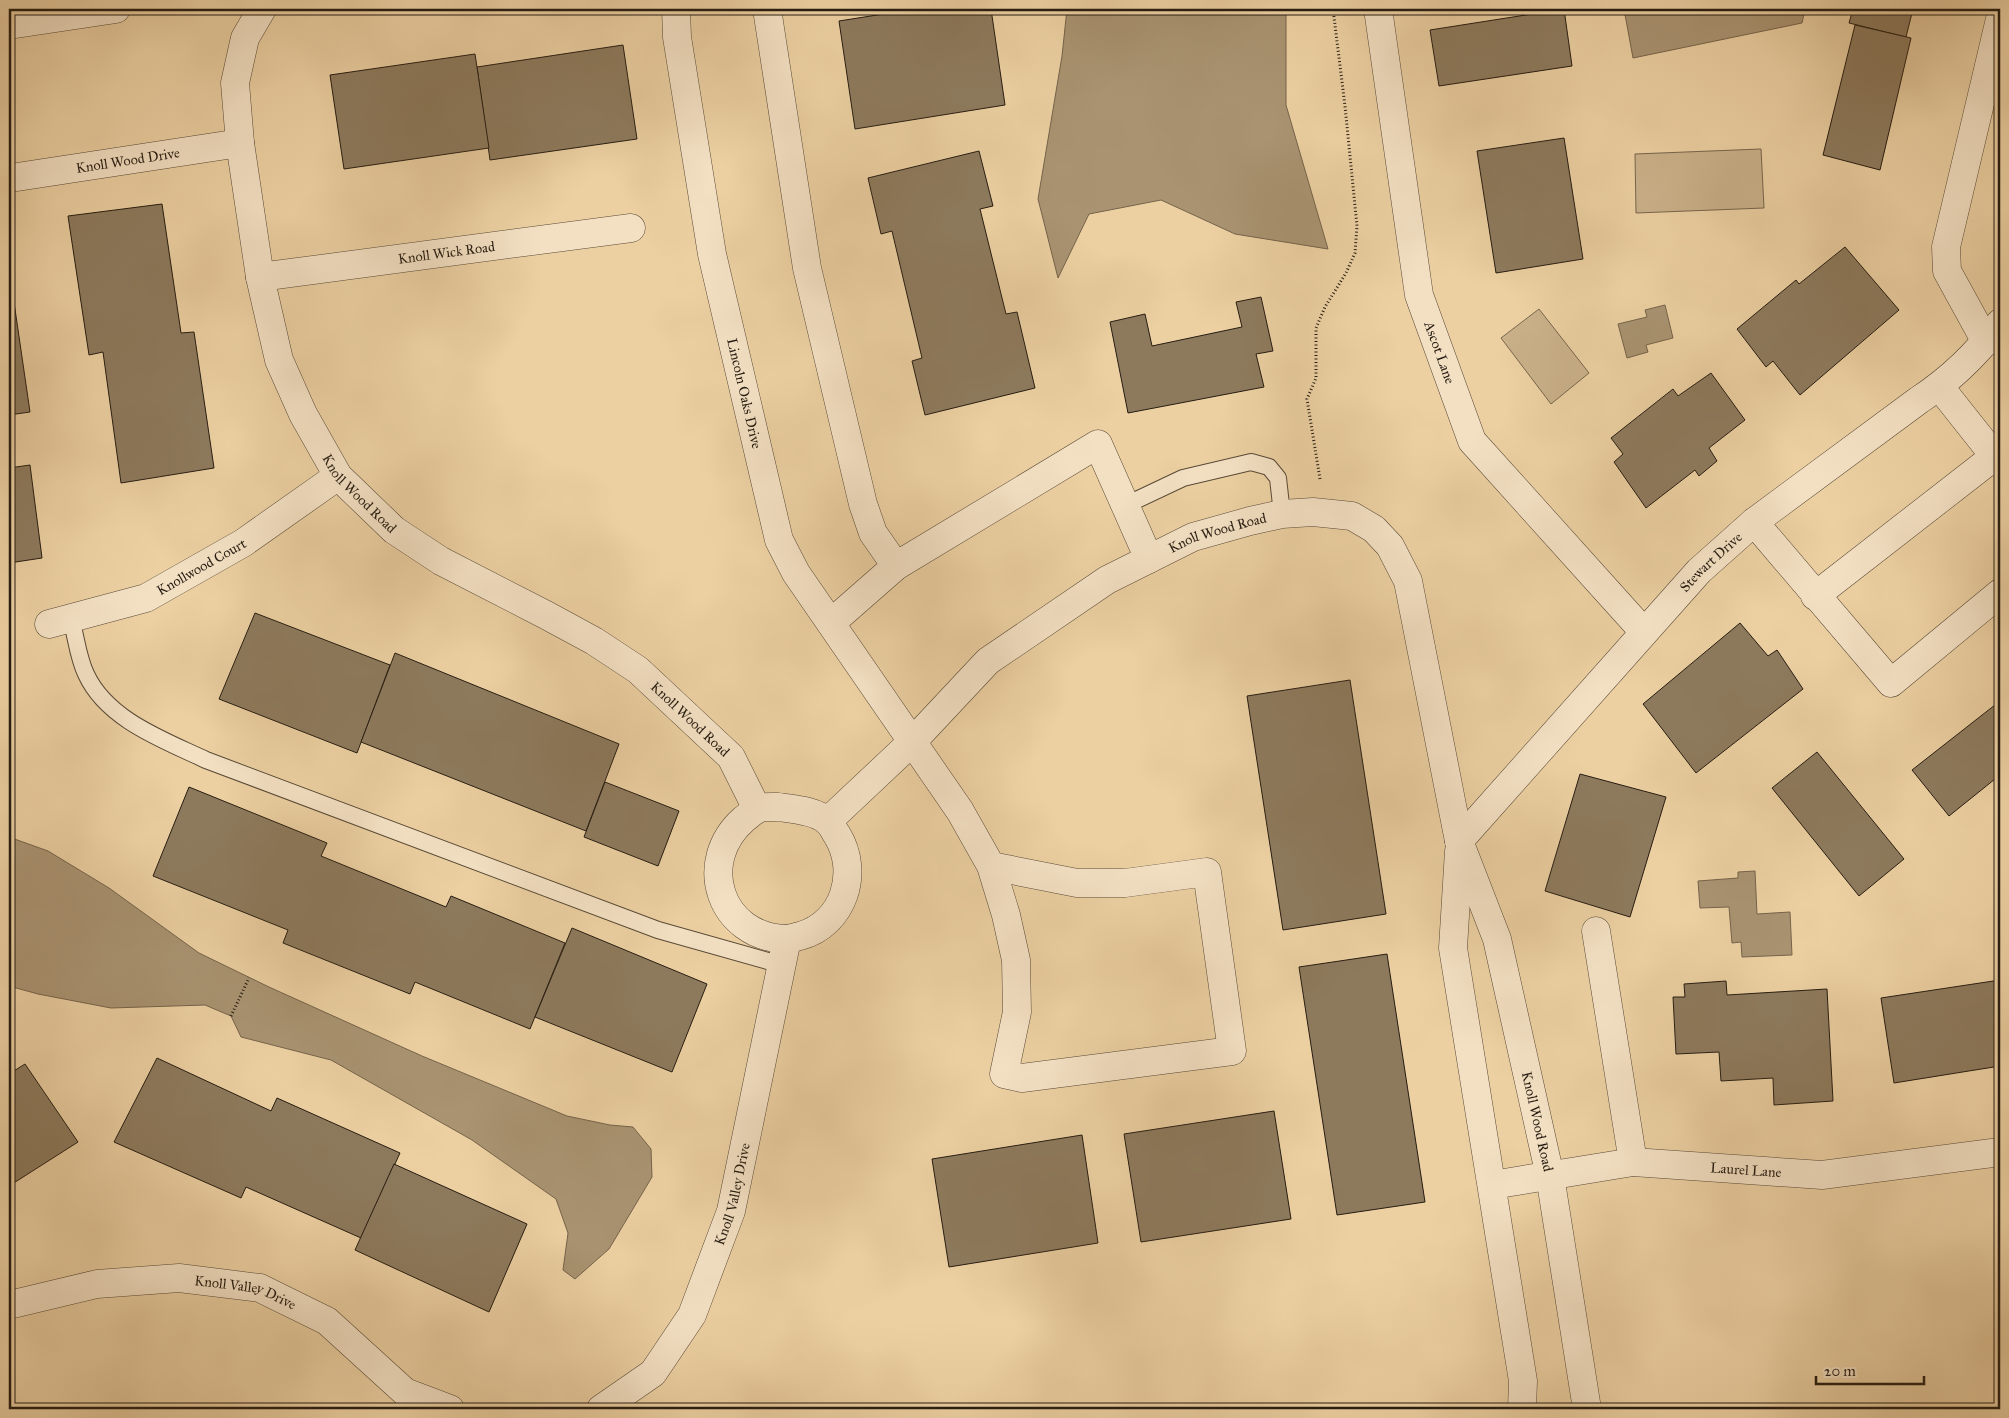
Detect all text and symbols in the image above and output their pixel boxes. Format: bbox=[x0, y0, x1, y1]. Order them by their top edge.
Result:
street label: Knoll Wood Drive bbox=[75, 144, 181, 176]
street label: Knoll Wick Road bbox=[397, 238, 496, 267]
street label: Ascot Lane bbox=[1420, 318, 1459, 386]
street label: Lincoln Oaks Drive bbox=[724, 337, 766, 450]
street label: Knoll Wood Road bbox=[319, 451, 400, 536]
street label: Knoll Wood Road bbox=[1165, 509, 1268, 556]
street label: Stewart Drive bbox=[1676, 528, 1745, 595]
street label: Knollwood Court bbox=[154, 535, 249, 599]
street label: Knoll Wood Road bbox=[647, 678, 733, 760]
street label: Knoll Wood Road bbox=[1518, 1070, 1557, 1173]
street label: Knoll Valley Drive bbox=[710, 1141, 753, 1247]
street label: Laurel Lane bbox=[1710, 1159, 1782, 1181]
street label: Knoll Valley Drive bbox=[194, 1271, 299, 1313]
scale bar bbox=[1816, 1353, 1924, 1385]
text: 20 m bbox=[1824, 1362, 1856, 1380]

